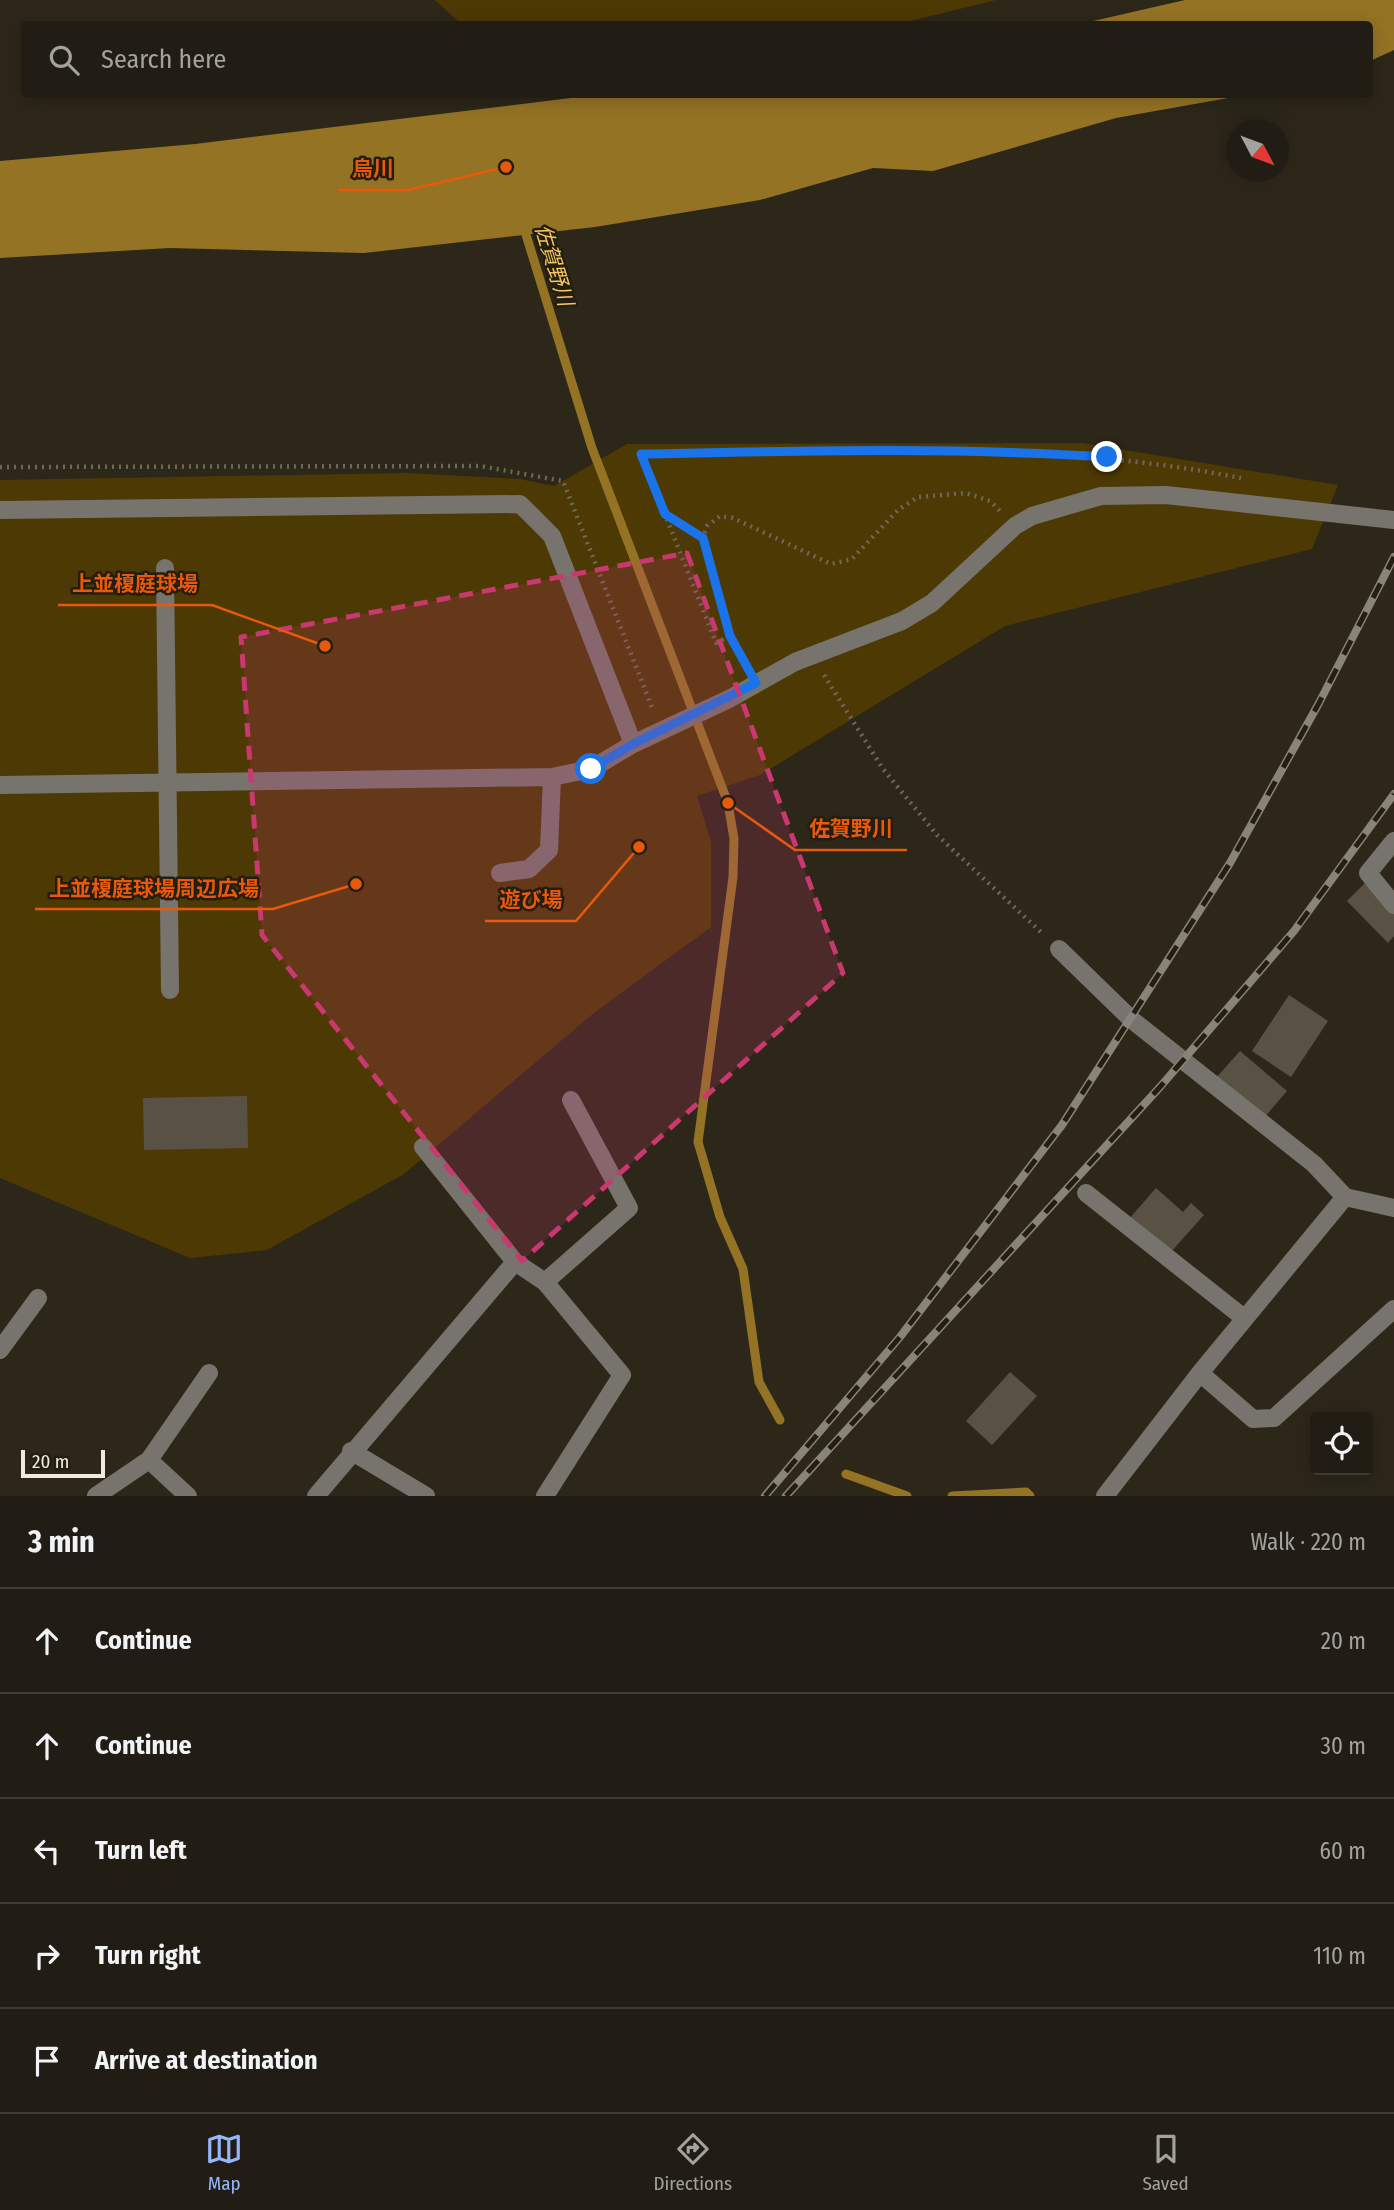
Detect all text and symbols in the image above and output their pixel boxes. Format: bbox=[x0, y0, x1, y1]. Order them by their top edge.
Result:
search box bbox=[21, 21, 1373, 98]
icon: search bbox=[45, 41, 83, 79]
text: Search here bbox=[101, 44, 226, 75]
north arrow bbox=[1226, 119, 1289, 182]
callout: 烏川 bbox=[338, 148, 408, 190]
text: 烏川 bbox=[352, 156, 394, 182]
water label: 佐賀野川 bbox=[529, 221, 579, 311]
route end bbox=[1091, 441, 1122, 472]
callout: 上並榎庭球場 bbox=[58, 563, 212, 605]
text: 上並榎庭球場 bbox=[72, 571, 198, 597]
route start bbox=[575, 753, 606, 784]
callout: 佐賀野川 bbox=[795, 808, 907, 850]
text: 佐賀野川 bbox=[809, 816, 893, 842]
callout: 上並榎庭球場周辺広場 bbox=[35, 867, 273, 909]
text: 上並榎庭球場周辺広場 bbox=[49, 876, 259, 902]
callout: 遊び場 bbox=[485, 879, 576, 921]
text: 遊び場 bbox=[500, 887, 563, 913]
map controls bbox=[1310, 1412, 1373, 1475]
button: locate bbox=[1310, 1412, 1373, 1475]
scale bar bbox=[21, 1447, 105, 1479]
text: 20 m bbox=[32, 1450, 69, 1473]
text: 3 min bbox=[28, 1524, 95, 1560]
text: Walk · 220 m bbox=[1251, 1528, 1366, 1556]
icon: ahead bbox=[28, 1622, 66, 1660]
text: Continue bbox=[95, 1625, 192, 1656]
text: 20 m bbox=[1321, 1627, 1366, 1655]
icon: ahead bbox=[28, 1727, 66, 1765]
text: Continue bbox=[95, 1730, 192, 1761]
text: 30 m bbox=[1321, 1732, 1366, 1760]
icon: left bbox=[28, 1832, 66, 1870]
text: Turn left bbox=[95, 1835, 187, 1866]
text: 60 m bbox=[1320, 1837, 1366, 1865]
icon: right bbox=[28, 1937, 66, 1975]
text: Turn right bbox=[95, 1940, 201, 1971]
text: 110 m bbox=[1313, 1942, 1366, 1970]
icon: arrive bbox=[28, 2042, 66, 2080]
text: Arrive at destination bbox=[95, 2045, 318, 2076]
tab: Map bbox=[205, 2130, 243, 2195]
tab: Directions bbox=[653, 2130, 732, 2195]
tab: Saved bbox=[1142, 2130, 1189, 2195]

